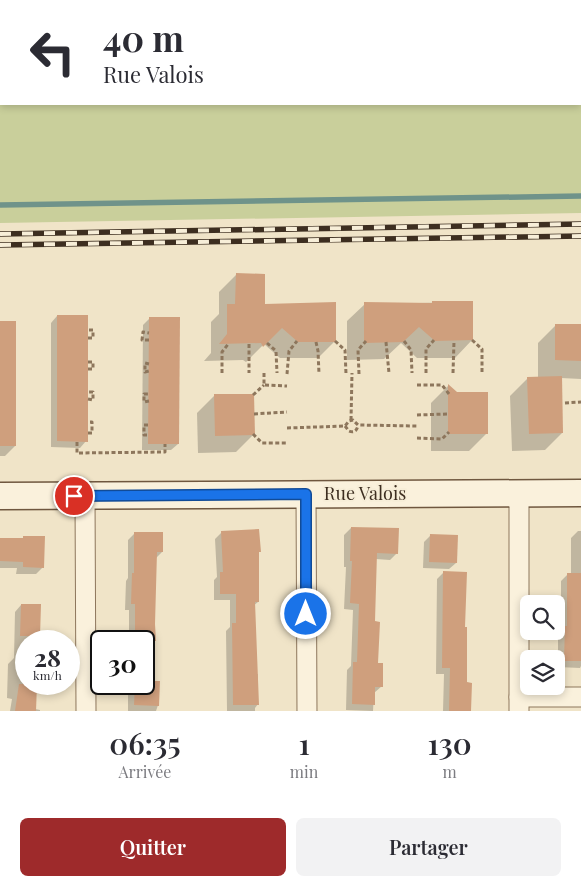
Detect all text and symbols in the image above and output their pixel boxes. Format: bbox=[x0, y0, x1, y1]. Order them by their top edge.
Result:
text: 40 m bbox=[103, 14, 184, 61]
icon: left bbox=[20, 20, 85, 85]
text: Rue Valois bbox=[103, 59, 204, 89]
pin bbox=[53, 475, 95, 517]
street label: Rue Valois bbox=[324, 481, 406, 505]
icon: arrive bbox=[60, 482, 88, 510]
position arrow bbox=[279, 587, 331, 639]
map controls bbox=[520, 595, 565, 695]
button: search bbox=[520, 595, 565, 640]
speed limit sign: 30 bbox=[90, 630, 155, 695]
text: 28 bbox=[34, 640, 61, 673]
button: layers bbox=[520, 650, 565, 695]
text: km/h bbox=[33, 667, 62, 683]
text: 06:35 bbox=[109, 723, 181, 763]
text: 1 bbox=[298, 723, 310, 763]
text: 130 bbox=[428, 723, 472, 763]
text: Arrivée bbox=[118, 761, 171, 782]
text: min bbox=[290, 761, 318, 782]
text: m bbox=[443, 761, 457, 782]
button: Quitter bbox=[20, 818, 286, 876]
button: Partager bbox=[296, 818, 561, 876]

